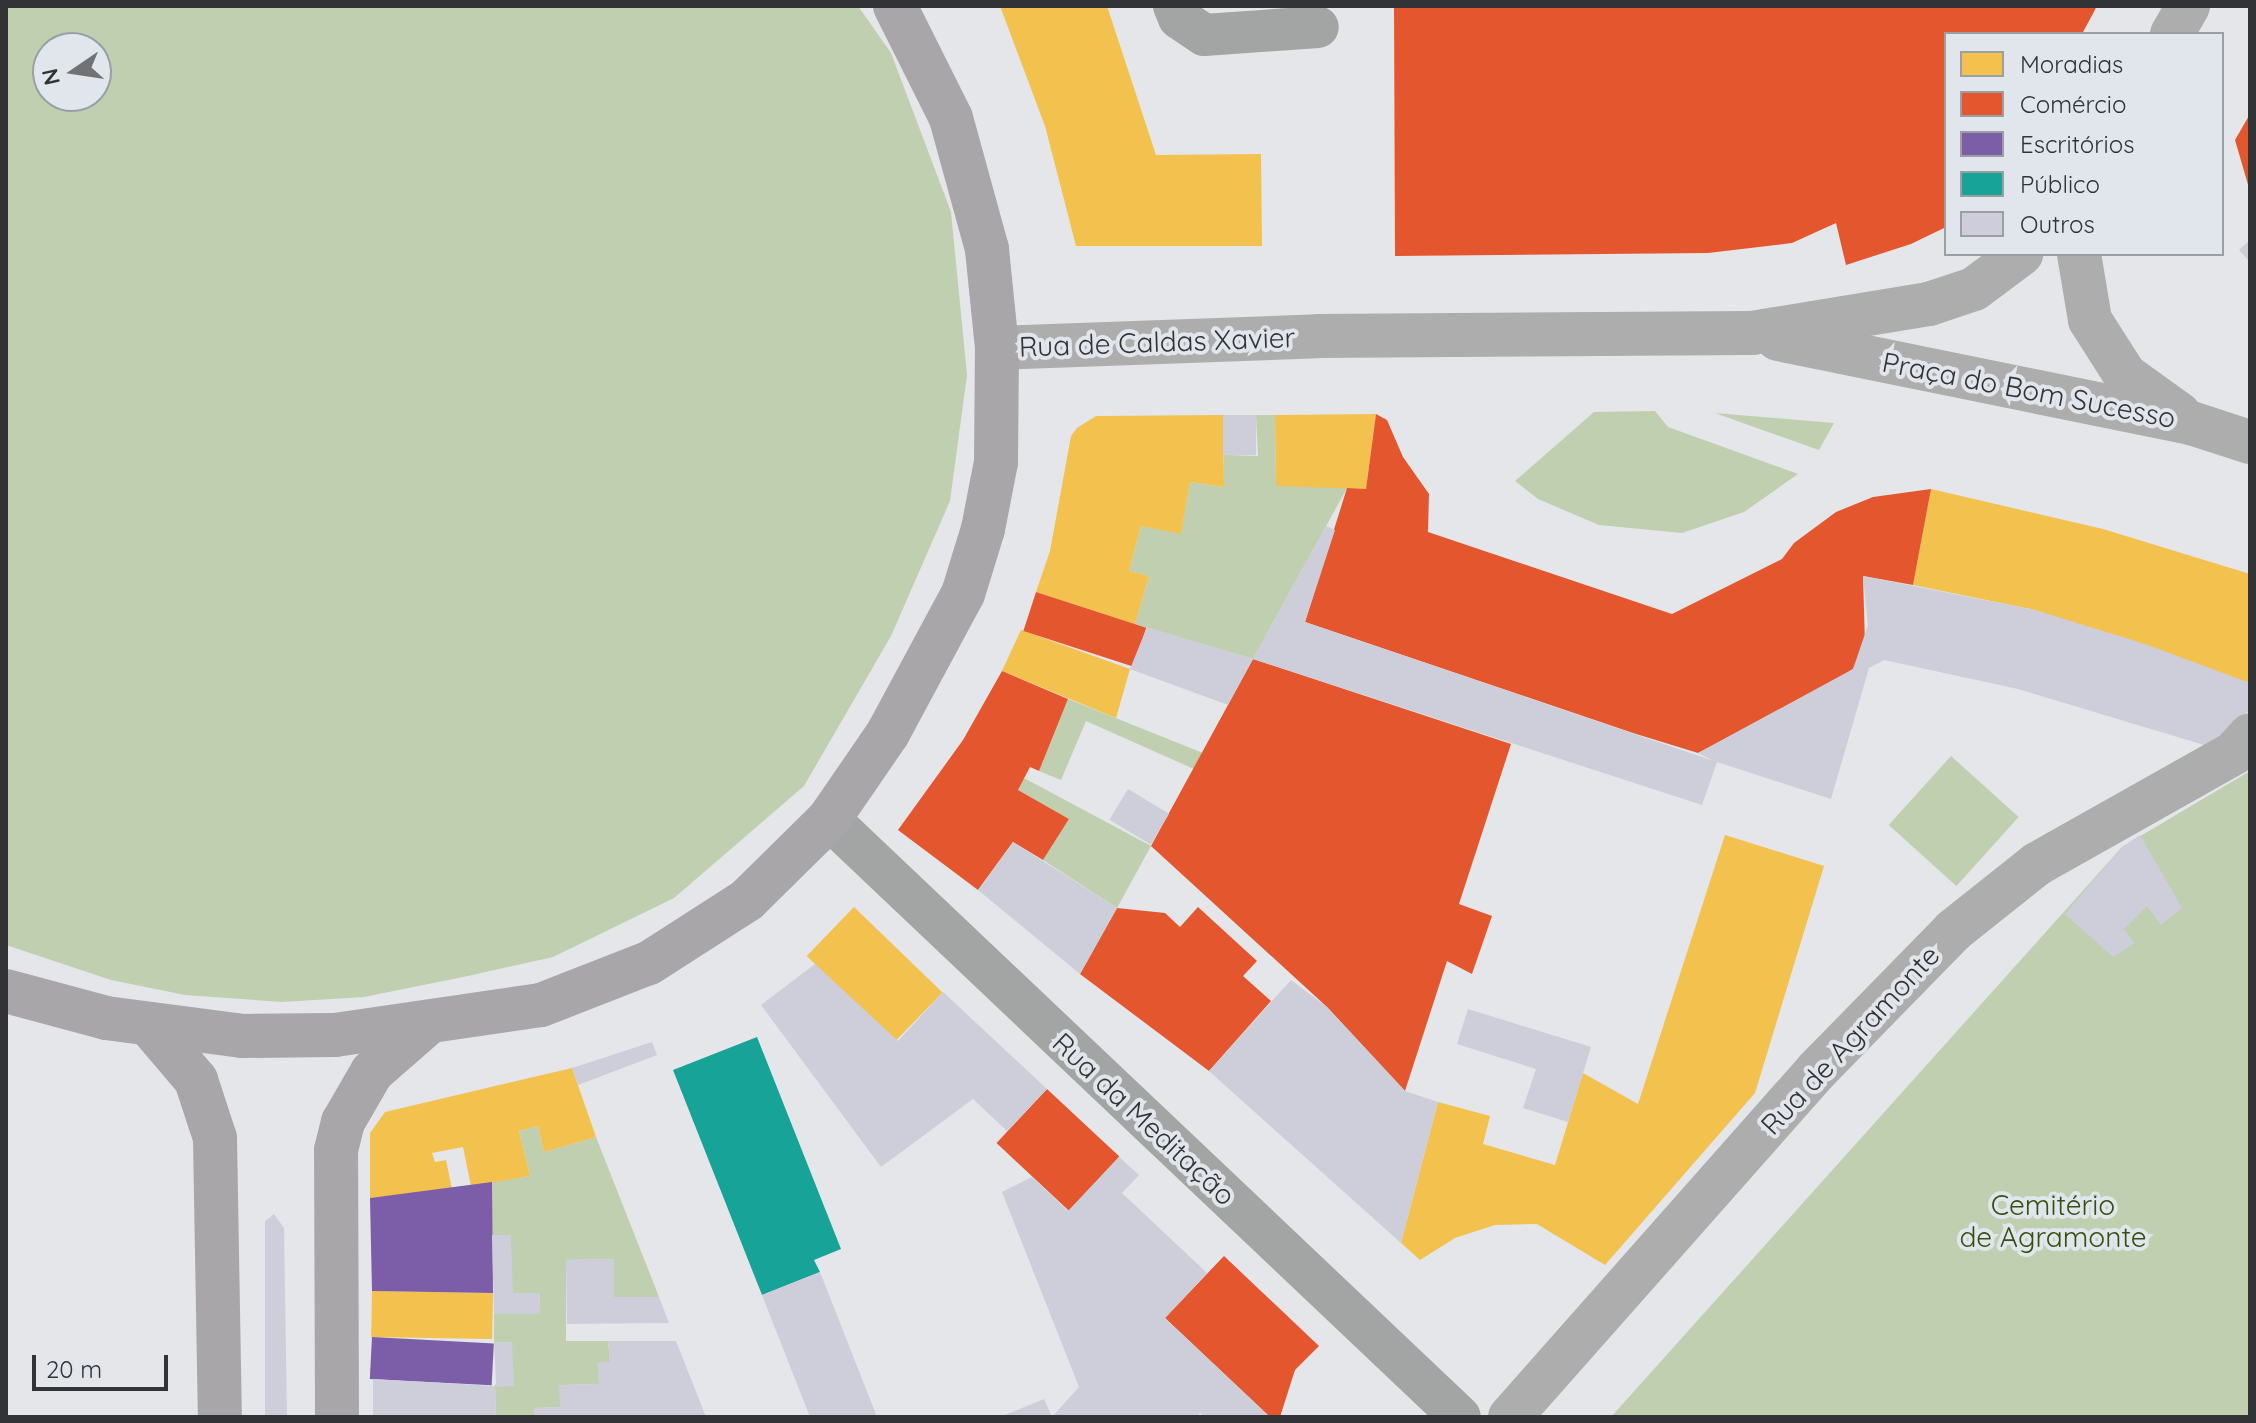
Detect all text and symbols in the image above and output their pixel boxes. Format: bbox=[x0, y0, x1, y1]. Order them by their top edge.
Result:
north arrow bbox=[32, 32, 112, 112]
legend bbox=[1944, 32, 2224, 256]
text: Moradias bbox=[2020, 49, 2123, 79]
text: N bbox=[35, 66, 66, 88]
text: Comércio bbox=[2020, 89, 2126, 119]
text: Escritórios bbox=[2020, 129, 2134, 159]
text: Público bbox=[2020, 169, 2100, 199]
text: Outros bbox=[2020, 209, 2095, 239]
street label: Rua de Caldas Xavier bbox=[1018, 320, 1296, 364]
street label: Praça do Bom Sucesso bbox=[1879, 345, 2179, 435]
street label: Rua de Agramonte bbox=[1754, 938, 1946, 1142]
street label: Rua da Meditação bbox=[1046, 1026, 1242, 1212]
park label: Cemitério de Agramonte bbox=[1959, 1188, 2147, 1254]
scale bar bbox=[36, 1339, 172, 1389]
text: 20 m bbox=[46, 1354, 102, 1384]

